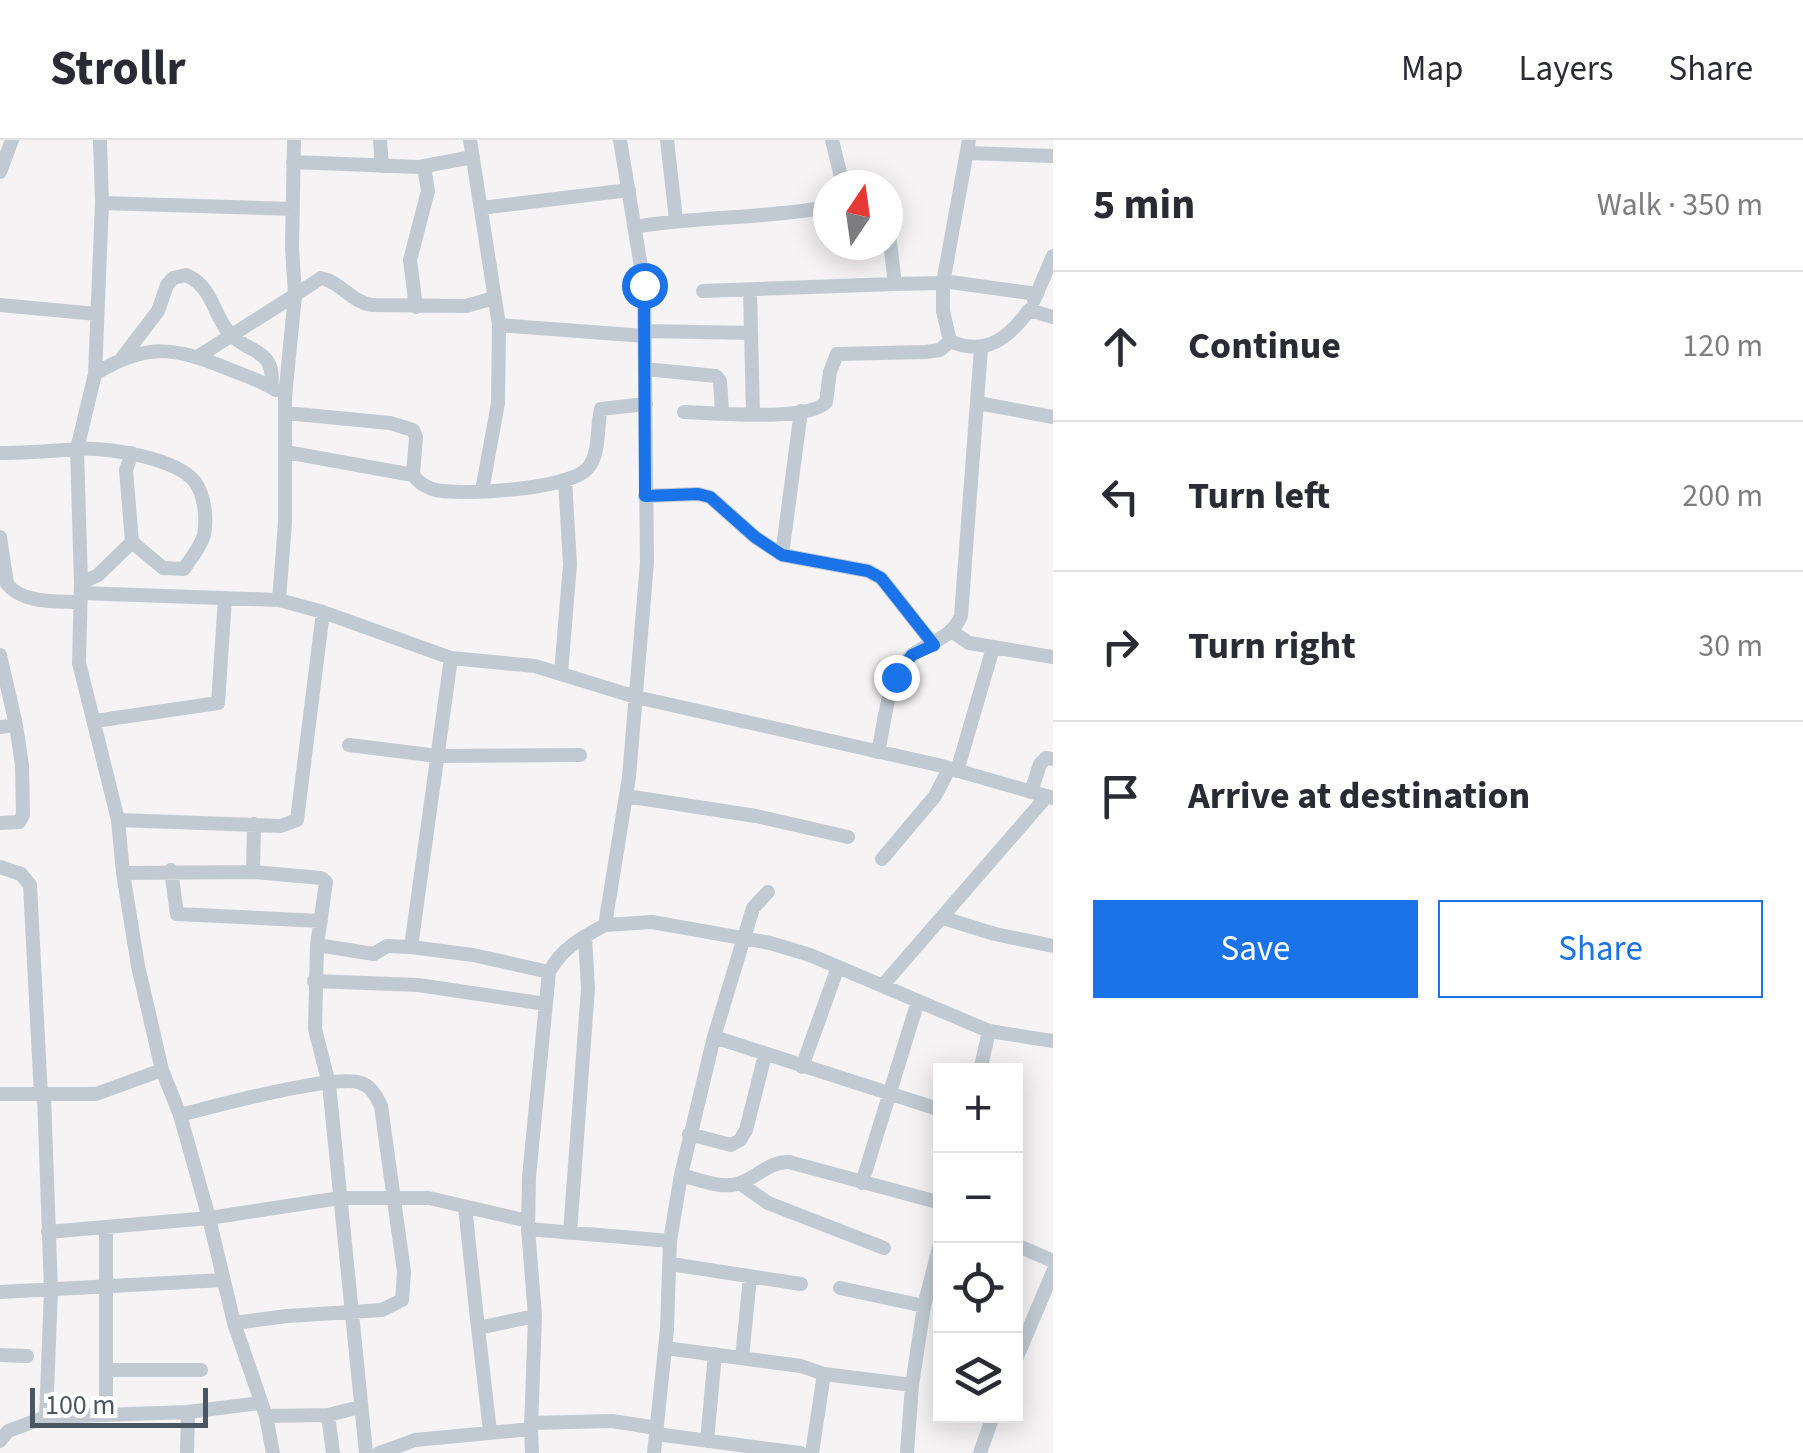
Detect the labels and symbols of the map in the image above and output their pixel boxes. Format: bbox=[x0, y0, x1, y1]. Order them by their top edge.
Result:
north arrow bbox=[813, 170, 903, 260]
route start bbox=[622, 263, 668, 309]
route end bbox=[874, 655, 920, 701]
scale bar bbox=[30, 1383, 208, 1428]

